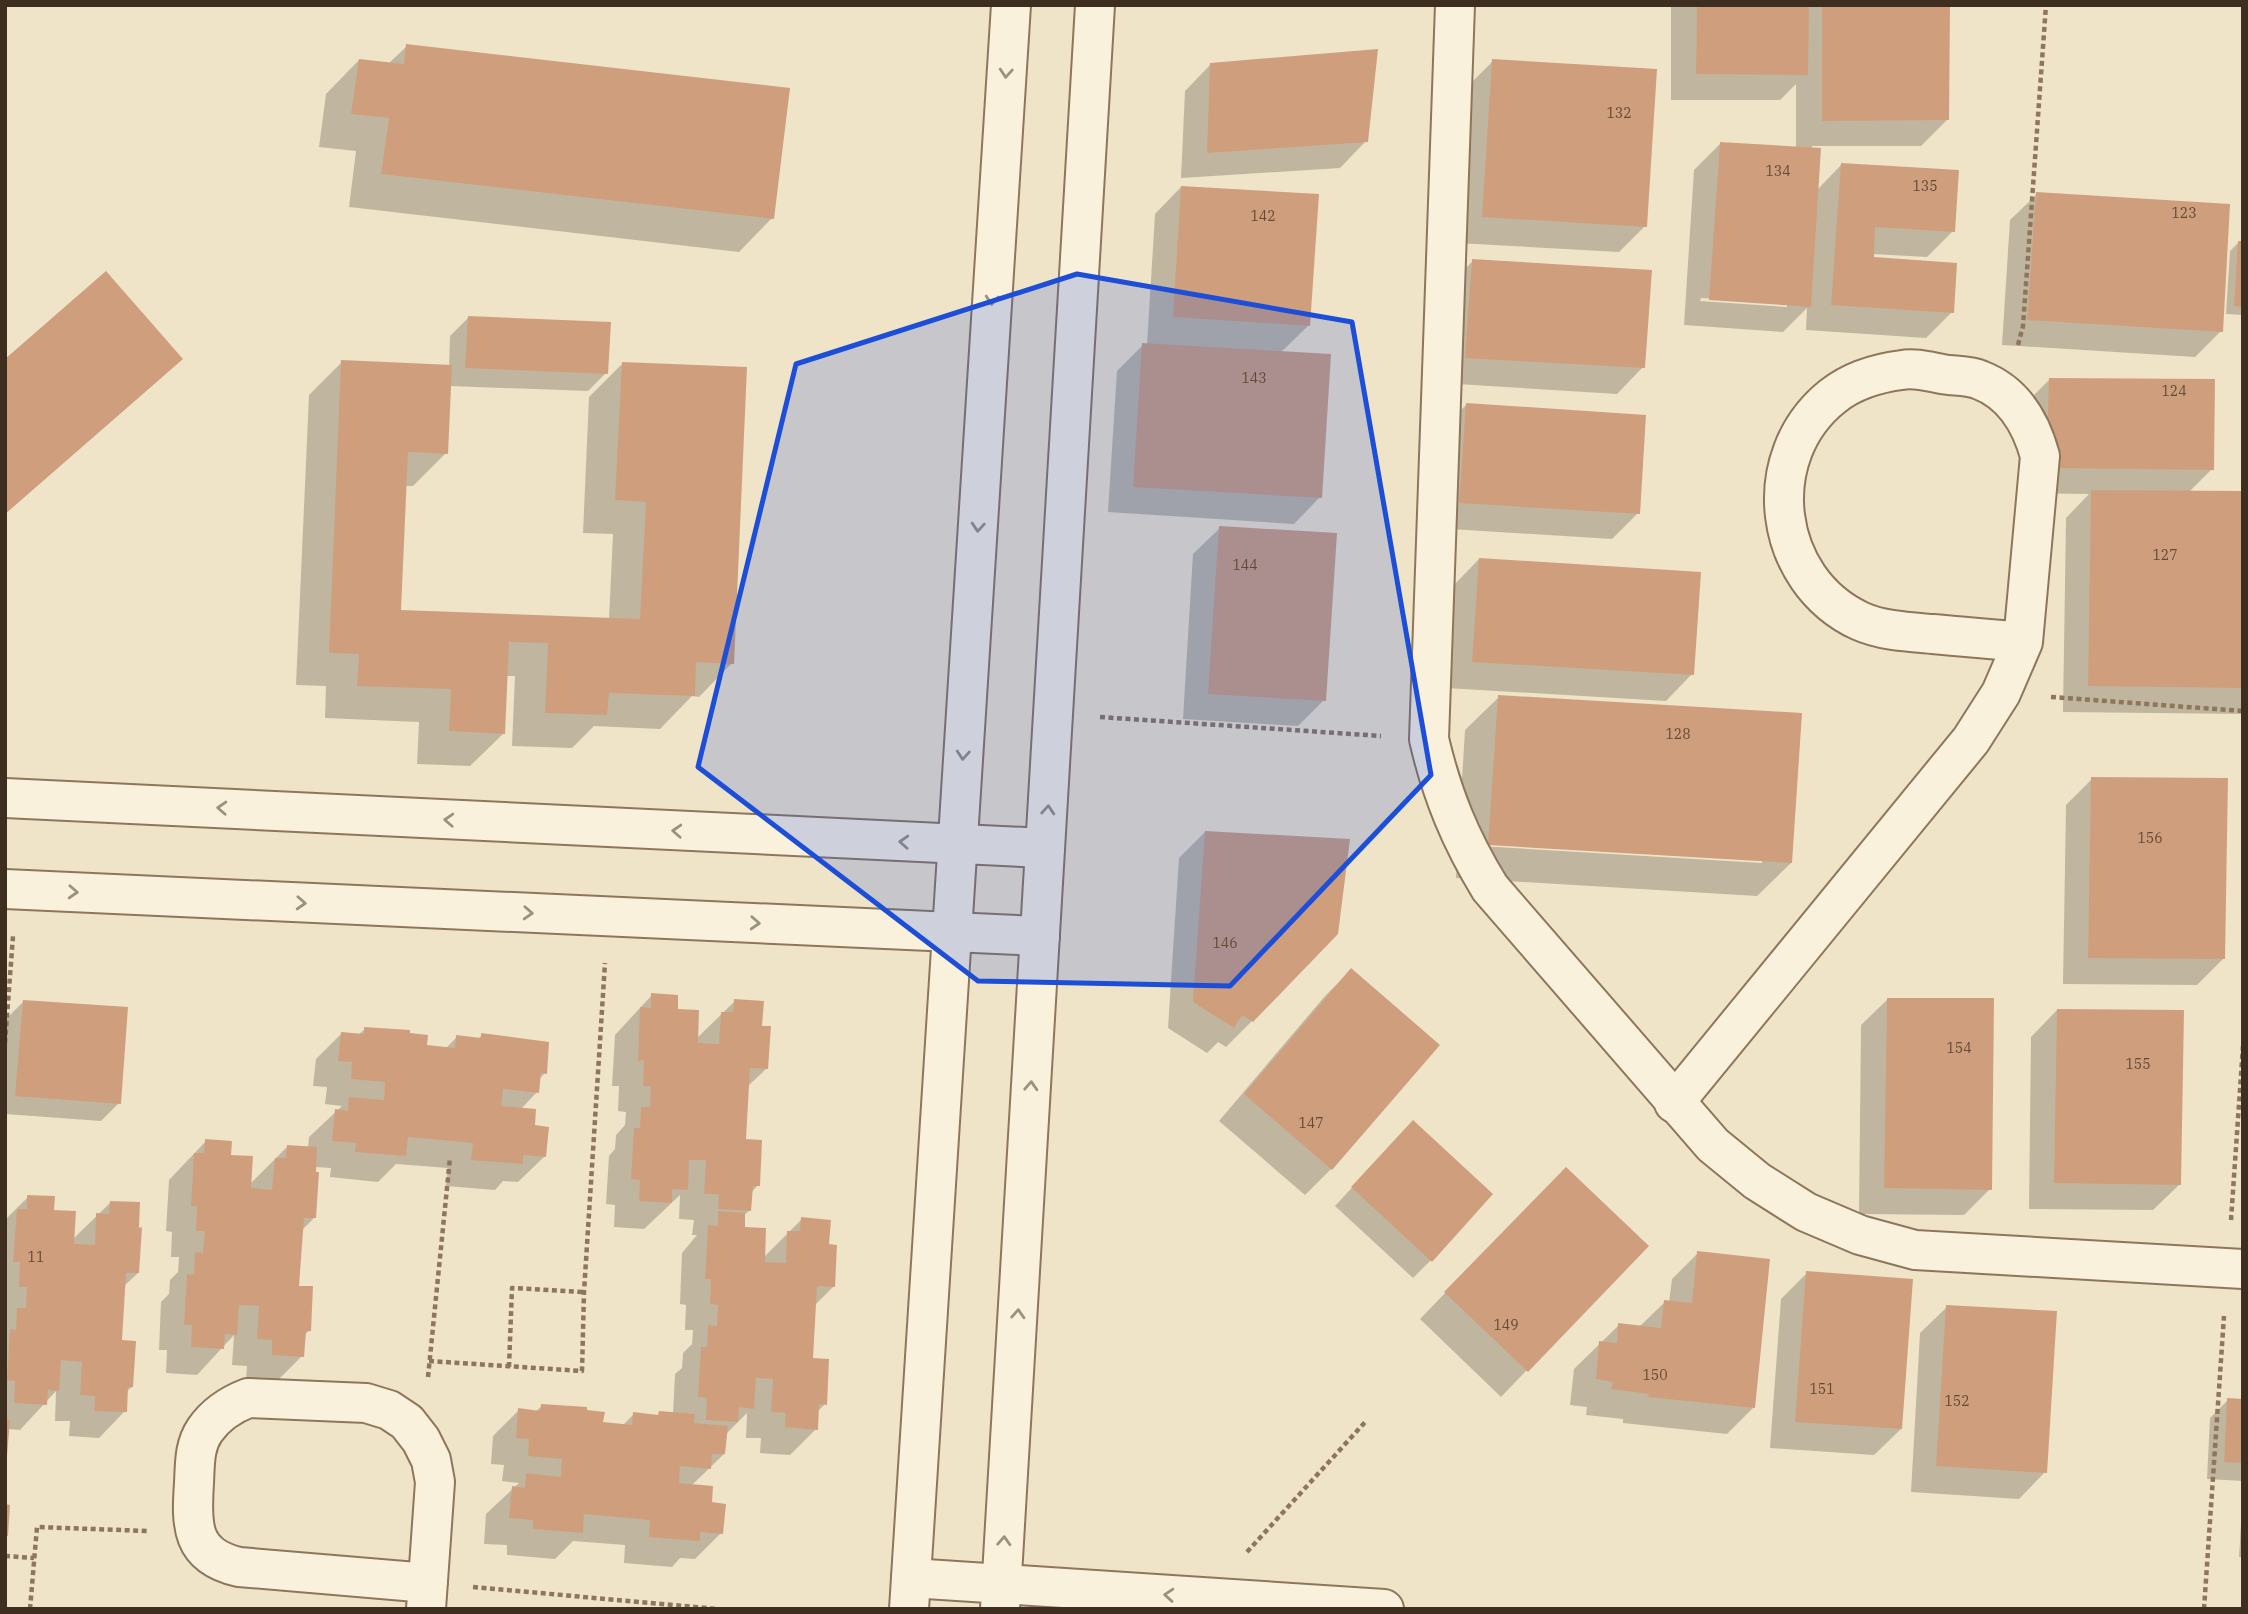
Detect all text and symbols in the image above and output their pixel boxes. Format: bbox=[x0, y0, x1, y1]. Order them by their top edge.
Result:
one-way arrow bbox=[999, 68, 1014, 79]
house number: 132 bbox=[1606, 104, 1632, 122]
house number: 134 bbox=[1765, 162, 1791, 180]
house number: 135 bbox=[1912, 177, 1938, 195]
house number: 123 bbox=[2171, 204, 2197, 222]
house number: 142 bbox=[1250, 207, 1276, 225]
one-way arrow bbox=[985, 295, 1000, 306]
house number: 143 bbox=[1241, 369, 1267, 387]
house number: 124 bbox=[2161, 382, 2187, 400]
one-way arrow bbox=[970, 522, 985, 533]
house number: 127 bbox=[2152, 546, 2178, 564]
house number: 144 bbox=[1232, 556, 1258, 574]
house number: 128 bbox=[1665, 725, 1691, 743]
one-way arrow bbox=[956, 749, 971, 760]
one-way arrow bbox=[216, 801, 227, 816]
one-way arrow bbox=[1040, 805, 1055, 816]
one-way arrow bbox=[444, 812, 455, 827]
one-way arrow bbox=[671, 823, 682, 838]
house number: 156 bbox=[2137, 829, 2163, 847]
one-way arrow bbox=[898, 835, 909, 850]
one-way arrow bbox=[68, 885, 79, 900]
one-way arrow bbox=[295, 895, 306, 910]
one-way arrow bbox=[523, 906, 534, 921]
one-way arrow bbox=[750, 916, 761, 931]
house number: 146 bbox=[1212, 934, 1238, 952]
house number: 154 bbox=[1946, 1039, 1972, 1057]
house number: 155 bbox=[2125, 1055, 2151, 1073]
one-way arrow bbox=[1024, 1081, 1039, 1092]
house number: 147 bbox=[1298, 1114, 1324, 1132]
house number: 11 bbox=[28, 1248, 44, 1266]
one-way arrow bbox=[1010, 1308, 1025, 1319]
house number: 149 bbox=[1493, 1316, 1519, 1334]
house number: 150 bbox=[1642, 1366, 1668, 1384]
house number: 151 bbox=[1809, 1380, 1835, 1398]
house number: 152 bbox=[1944, 1392, 1970, 1410]
one-way arrow bbox=[997, 1535, 1012, 1546]
one-way arrow bbox=[1163, 1587, 1174, 1602]

